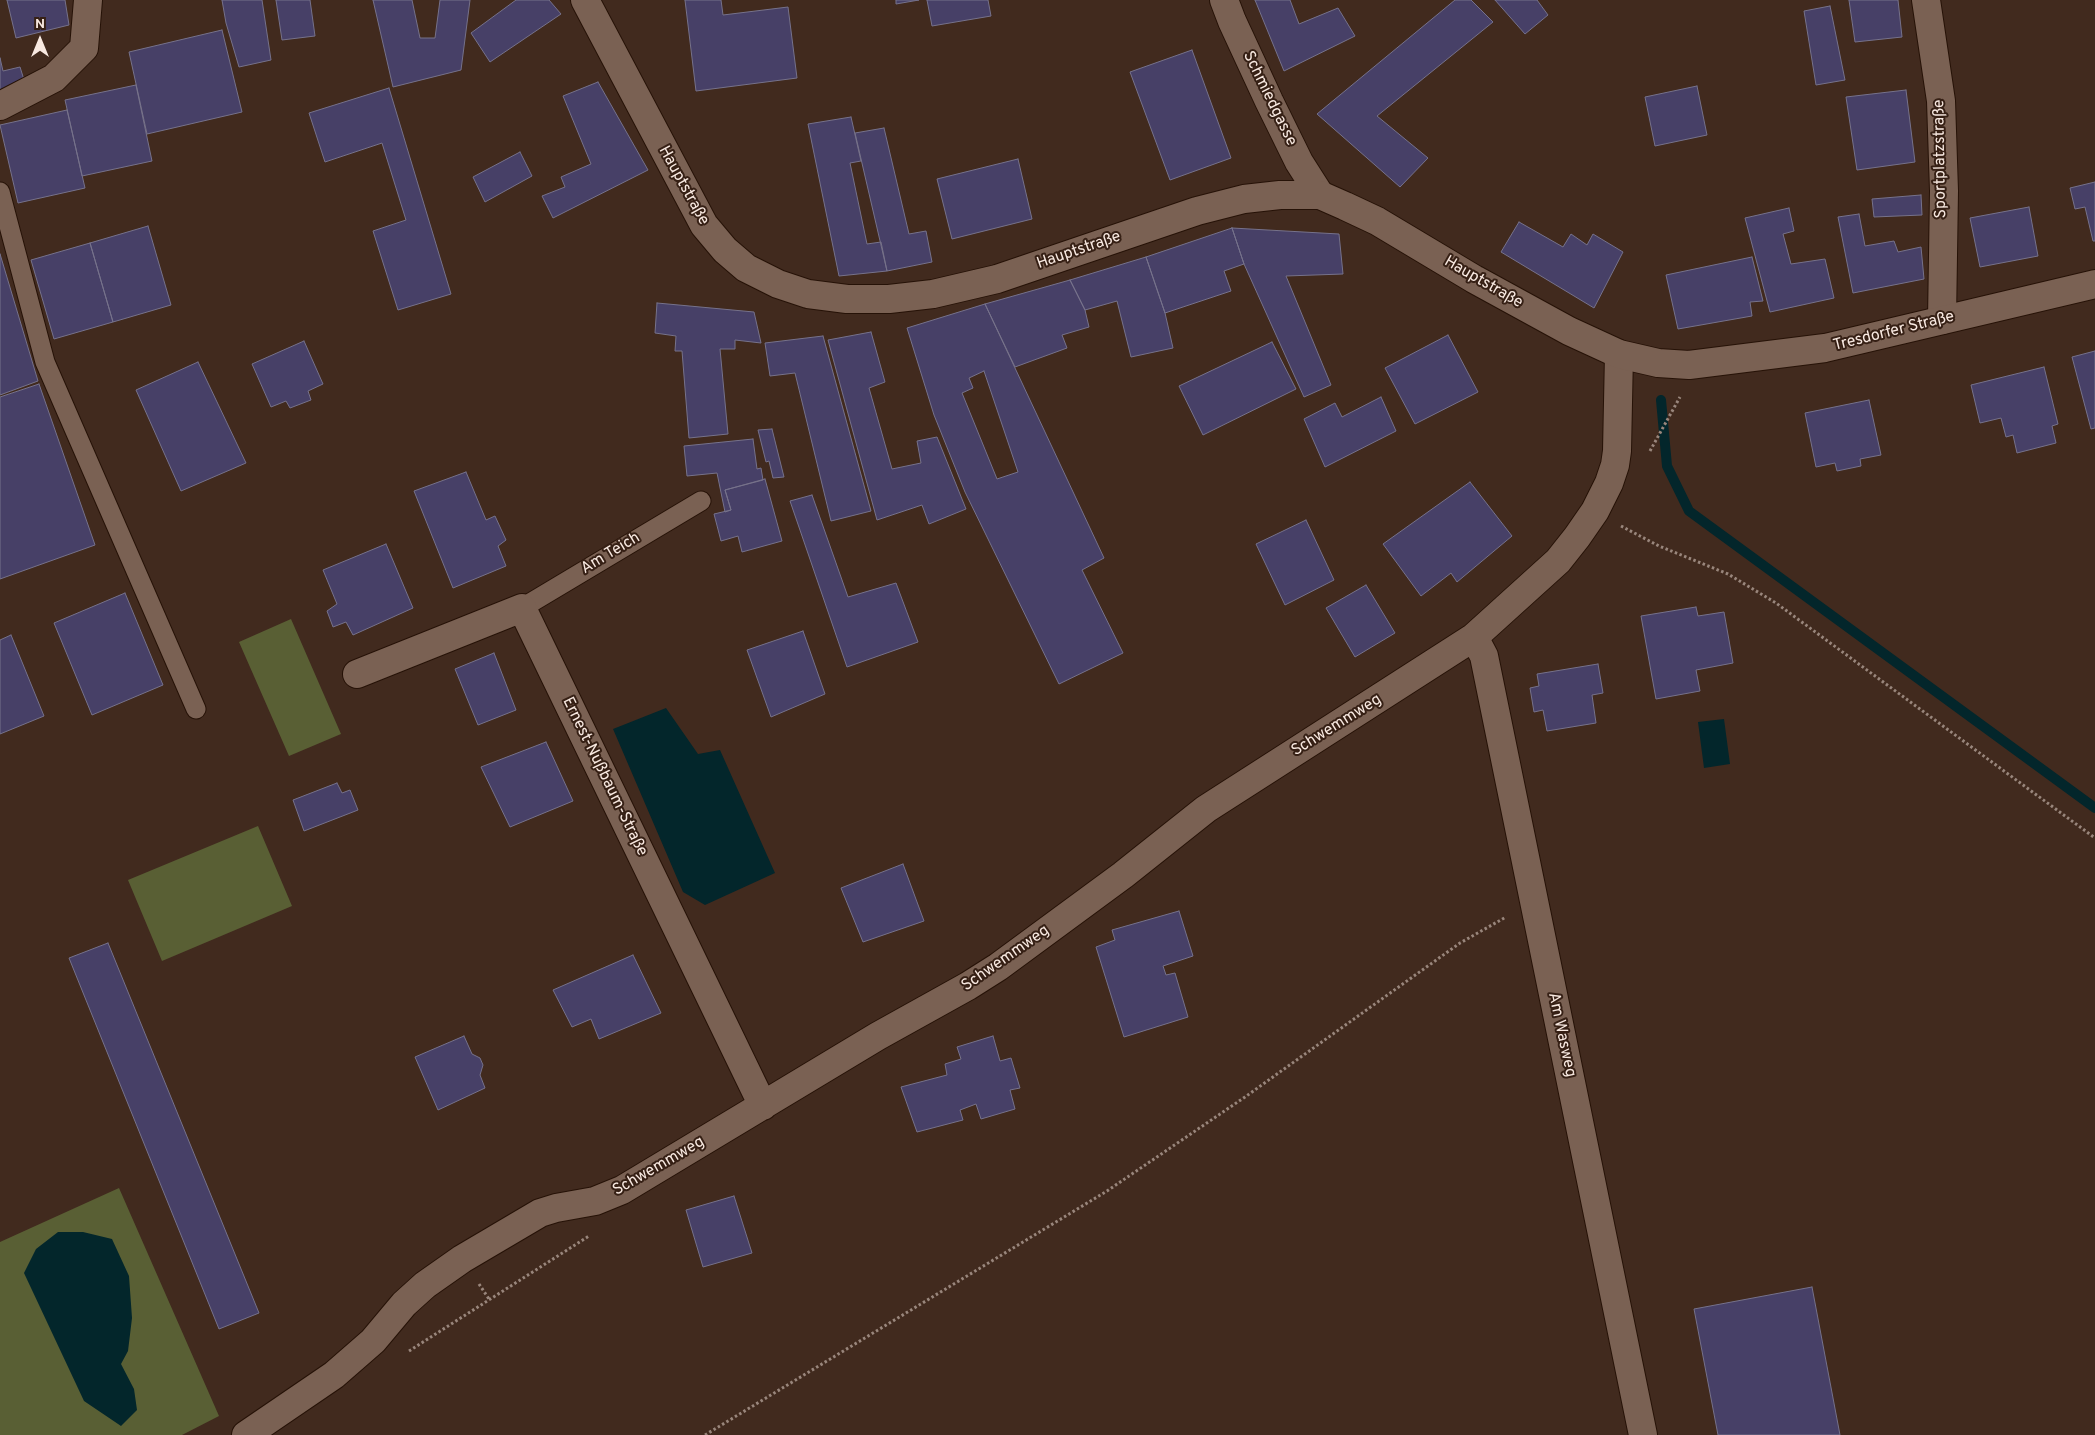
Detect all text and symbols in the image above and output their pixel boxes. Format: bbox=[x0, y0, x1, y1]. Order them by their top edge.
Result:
north arrow bbox=[15, 15, 65, 65]
text: N bbox=[35, 16, 45, 33]
street label: Schmiedgasse bbox=[1238, 49, 1300, 149]
street label: Sportplatzstraße bbox=[1930, 99, 1952, 219]
street label: Hauptstraße bbox=[653, 143, 713, 229]
street label: Hauptstraße bbox=[1034, 228, 1124, 274]
street label: Hauptstraße bbox=[1440, 253, 1526, 313]
street label: Tresdorfer Straße bbox=[1832, 308, 1956, 356]
street label: Am Teich bbox=[578, 529, 644, 579]
street label: Schwemmweg bbox=[1288, 691, 1386, 761]
street label: Ernest-Nußbaum-Straße bbox=[557, 694, 651, 860]
street label: Schwemmweg bbox=[959, 922, 1053, 996]
street label: Am Wasweg bbox=[1543, 991, 1579, 1079]
street label: Schwemmweg bbox=[610, 1133, 708, 1201]

